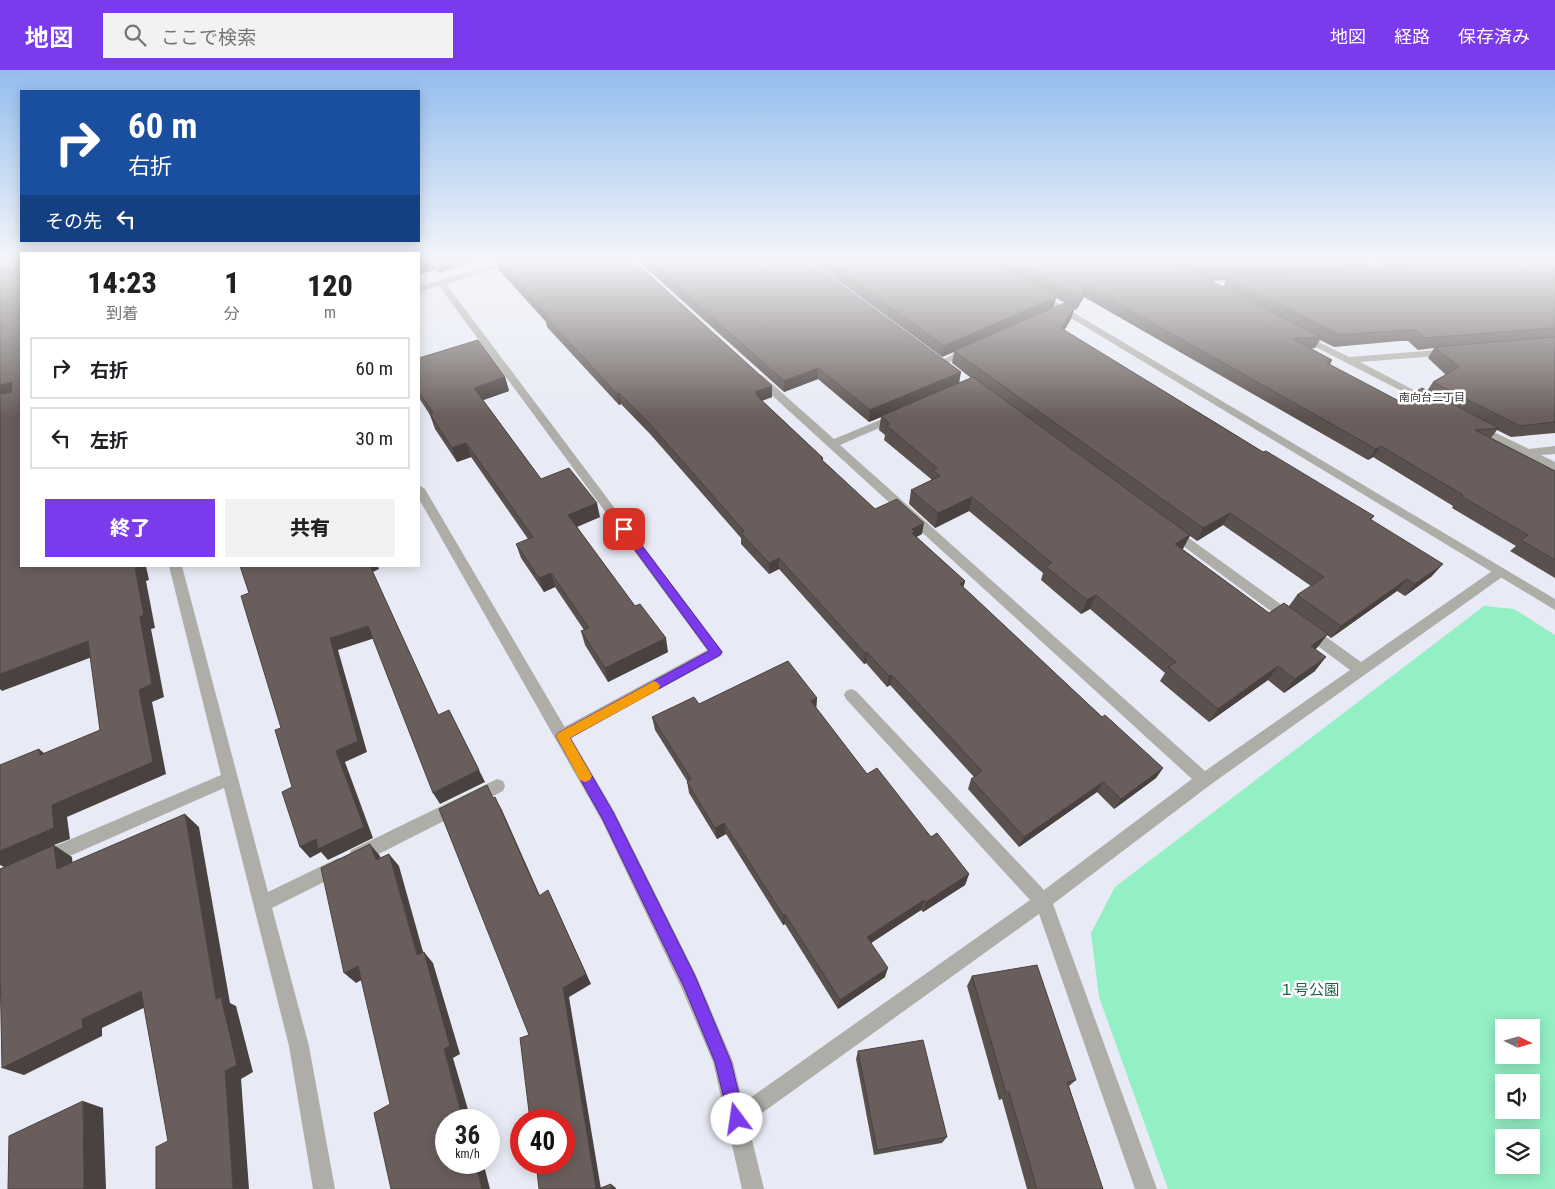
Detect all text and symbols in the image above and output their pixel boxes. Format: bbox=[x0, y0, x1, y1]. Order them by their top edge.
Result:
search box bbox=[103, 13, 453, 58]
icon: search bbox=[121, 21, 149, 49]
text: 地図 bbox=[25, 24, 73, 52]
text: ここで検索 bbox=[161, 26, 256, 49]
text: 地図 bbox=[1330, 26, 1366, 47]
text: 経路 bbox=[1394, 26, 1430, 47]
text: 保存済み bbox=[1458, 26, 1530, 47]
text: 60 m bbox=[128, 106, 197, 147]
icon: right bbox=[45, 110, 110, 175]
text: 右折 bbox=[128, 154, 172, 179]
icon: left bbox=[112, 205, 140, 233]
text: その先 bbox=[45, 210, 102, 233]
text: 14:23 bbox=[87, 265, 157, 300]
text: 1 bbox=[224, 265, 239, 300]
text: 120 bbox=[307, 268, 353, 303]
text: m bbox=[324, 303, 336, 322]
text: 到着 bbox=[106, 304, 138, 323]
text: 分 bbox=[224, 304, 240, 323]
icon: right bbox=[47, 354, 75, 382]
text: 60 m bbox=[356, 357, 393, 380]
text: 右折 bbox=[90, 359, 128, 382]
district label: 南向台二丁目 bbox=[1399, 391, 1465, 404]
icon: left bbox=[47, 424, 75, 452]
text: 30 m bbox=[356, 427, 393, 450]
text: 左折 bbox=[90, 429, 128, 452]
button: 終了 bbox=[45, 499, 215, 557]
button: 共有 bbox=[225, 499, 395, 557]
pin bbox=[603, 508, 645, 550]
icon: arrive bbox=[610, 515, 638, 543]
park label: １号公園 bbox=[1279, 981, 1339, 999]
north arrow bbox=[1495, 1019, 1540, 1064]
map controls bbox=[1495, 1019, 1540, 1174]
button: sound bbox=[1495, 1074, 1540, 1119]
position arrow bbox=[710, 1092, 762, 1144]
speed limit sign: 40 bbox=[510, 1109, 575, 1174]
text: 36 bbox=[455, 1121, 480, 1150]
button: layers bbox=[1495, 1129, 1540, 1174]
text: km/h bbox=[455, 1147, 480, 1161]

